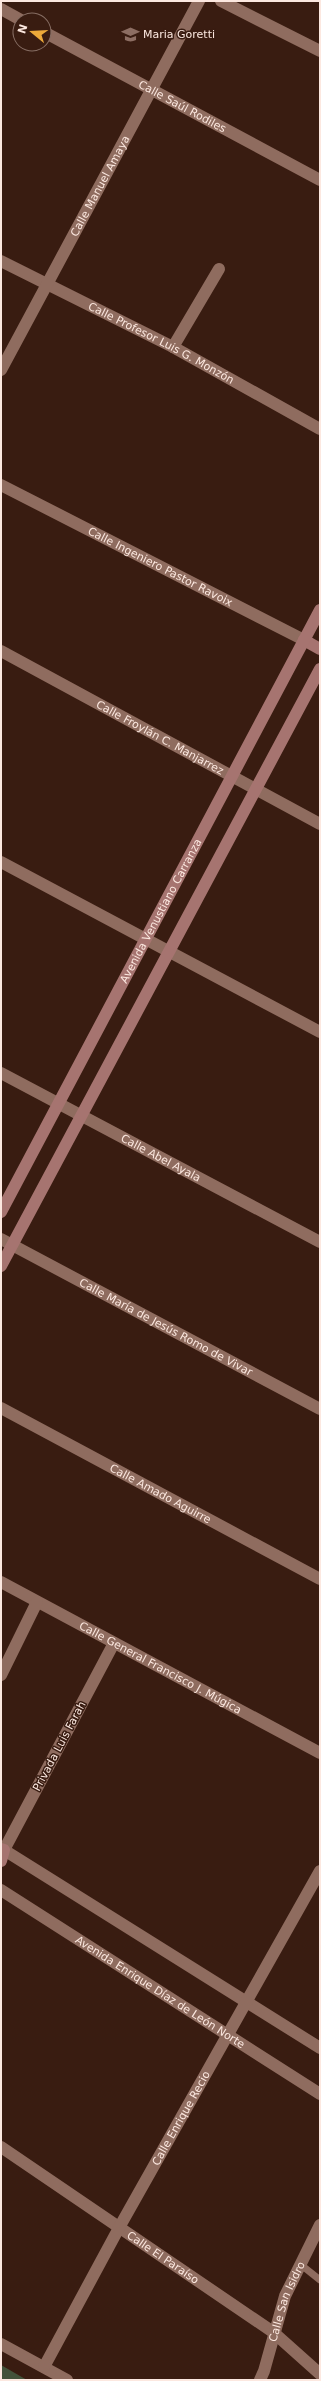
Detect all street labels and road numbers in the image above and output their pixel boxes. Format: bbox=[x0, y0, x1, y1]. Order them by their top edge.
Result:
street label: Calle Saúl Rodiles bbox=[136, 78, 228, 136]
street label: Calle Manuel Amaya bbox=[68, 133, 133, 239]
street label: Calle Profesor Luis G. Monzón bbox=[86, 300, 236, 387]
street label: Calle Ingeniero Pastor Ravoix bbox=[86, 525, 235, 610]
street label: Calle Froylán C. Manjarrez bbox=[94, 698, 226, 778]
street label: Avenida Venustiano Carranza bbox=[118, 837, 205, 985]
street label: Calle Abel Ayala bbox=[119, 1132, 203, 1185]
street label: Calle María de Jesús Romo de Vivar bbox=[77, 1276, 255, 1379]
street label: Calle Amado Aguirre bbox=[107, 1462, 213, 1526]
street label: Calle General Francisco J. Múgica bbox=[77, 1619, 244, 1717]
street label: Privada Luis Farah bbox=[30, 1699, 89, 1793]
street label: Avenida Enrique Díaz de León Norte bbox=[73, 1933, 247, 2051]
street label: Calle Enrique Recio bbox=[149, 2069, 213, 2168]
street label: Calle El Paraíso bbox=[124, 2229, 201, 2287]
street label: Calle San Isidro bbox=[266, 2259, 308, 2343]

